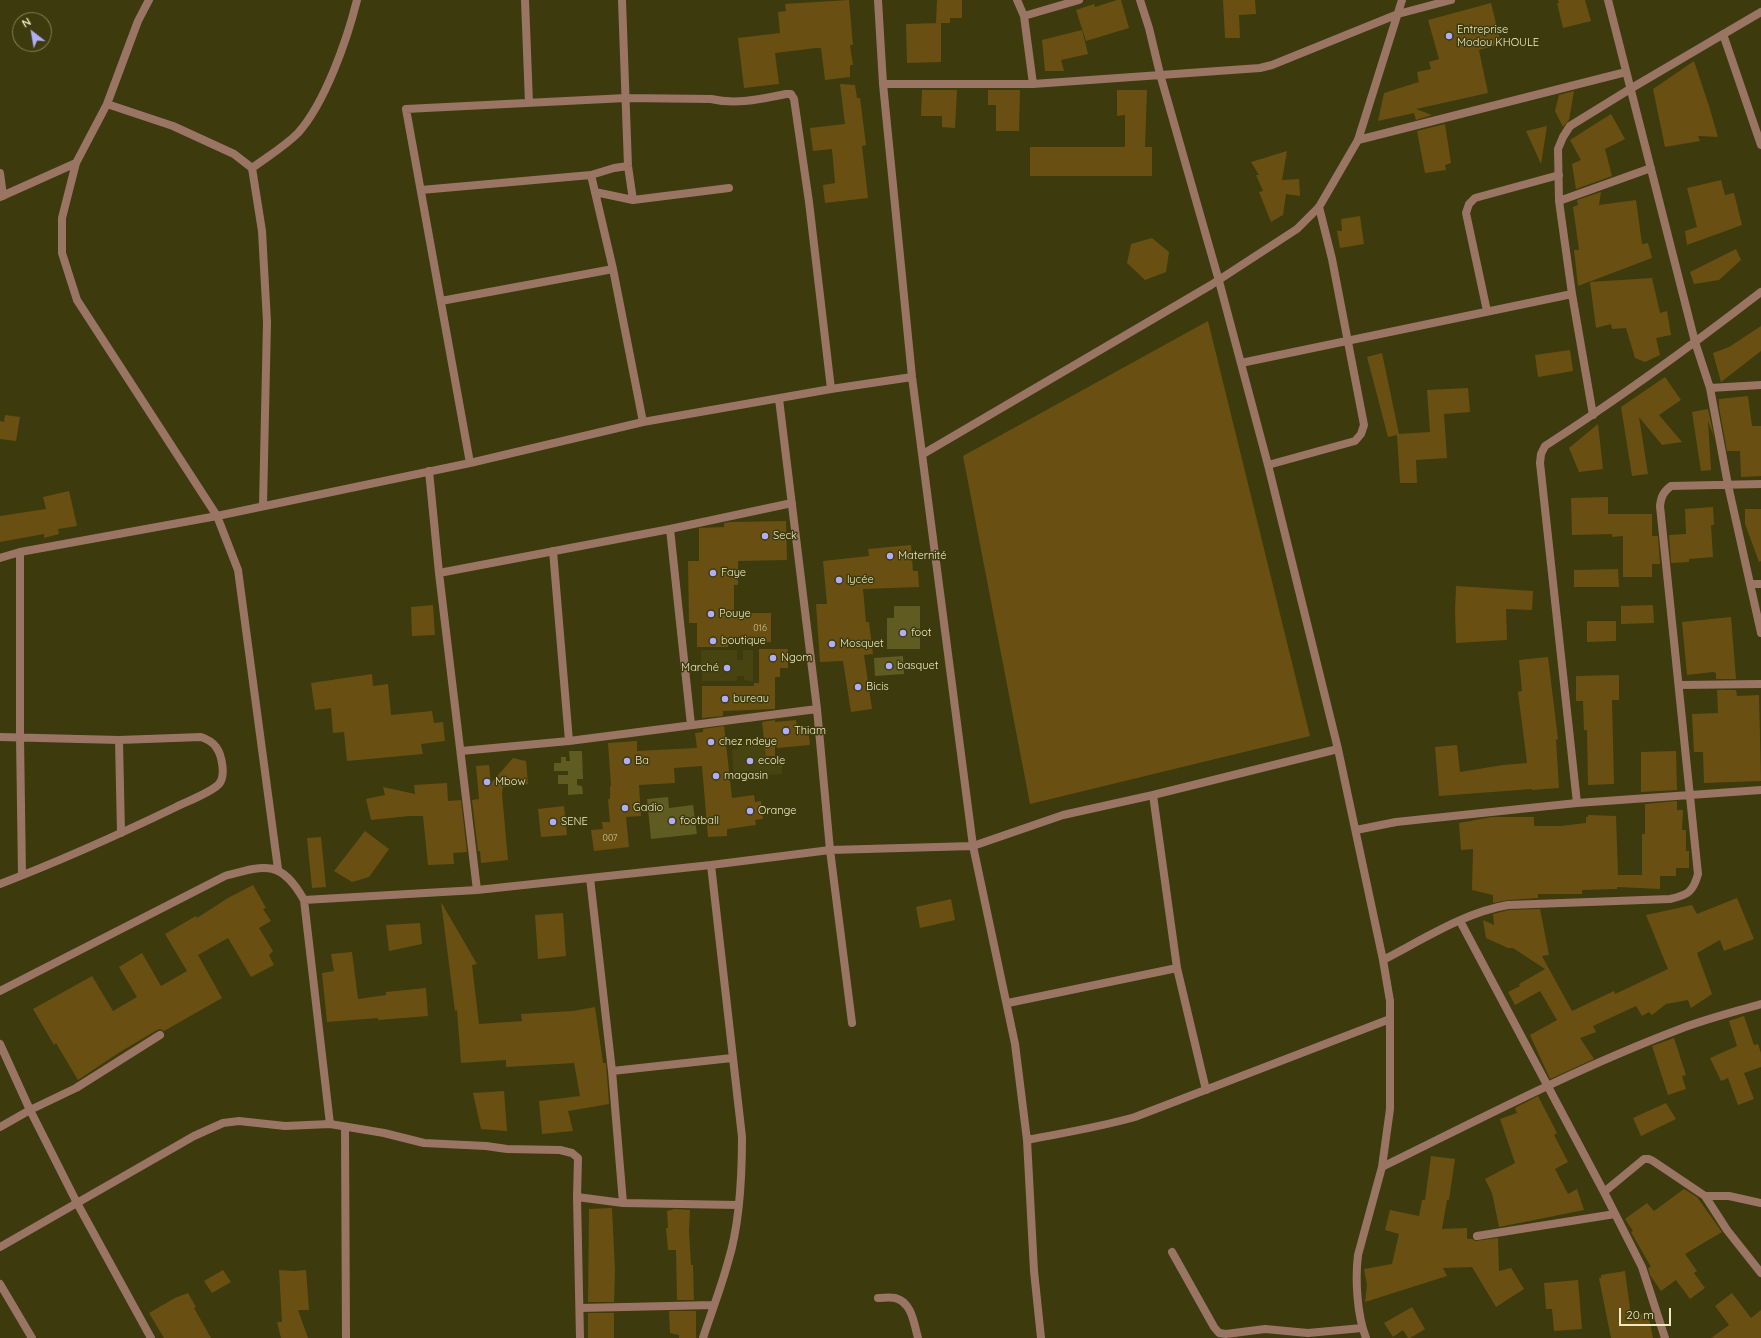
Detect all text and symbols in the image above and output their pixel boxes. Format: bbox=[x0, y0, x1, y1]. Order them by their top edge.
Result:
north arrow bbox=[12, 12, 52, 52]
text: N bbox=[19, 14, 33, 31]
place label: Entreprise Modou KHOULE bbox=[1457, 23, 1539, 49]
marker: Entreprise Modou KHOULE bbox=[1444, 31, 1454, 41]
place label: Seck bbox=[773, 529, 797, 543]
marker: Seck bbox=[760, 531, 770, 541]
place label: Maternité bbox=[898, 549, 946, 563]
marker: Maternité bbox=[885, 551, 895, 561]
place label: Faye bbox=[721, 566, 746, 580]
marker: Faye bbox=[708, 568, 718, 578]
place label: lycée bbox=[847, 573, 874, 587]
marker: lycée bbox=[834, 575, 844, 585]
place label: Pouye bbox=[719, 607, 751, 621]
marker: Pouye bbox=[706, 609, 716, 619]
house number: 016 bbox=[753, 623, 767, 633]
place label: foot bbox=[911, 626, 932, 640]
marker: foot bbox=[898, 628, 908, 638]
place label: boutique bbox=[721, 634, 766, 648]
marker: boutique bbox=[708, 636, 718, 646]
place label: Mosquet bbox=[840, 637, 884, 651]
marker: Mosquet bbox=[827, 639, 837, 649]
place label: Ngom bbox=[781, 651, 812, 665]
marker: Ngom bbox=[768, 653, 778, 663]
place label: basquet bbox=[897, 659, 938, 673]
place label: Marché bbox=[681, 661, 719, 675]
marker: basquet bbox=[884, 661, 894, 671]
marker: Marché bbox=[722, 663, 732, 673]
place label: Bicis bbox=[866, 680, 889, 694]
marker: Bicis bbox=[853, 682, 863, 692]
place label: bureau bbox=[733, 692, 769, 706]
marker: bureau bbox=[720, 694, 730, 704]
place label: Thiam bbox=[794, 724, 826, 738]
marker: Thiam bbox=[781, 726, 791, 736]
place label: chez ndeye bbox=[719, 735, 777, 749]
marker: chez ndeye bbox=[706, 737, 716, 747]
place label: Ba bbox=[635, 754, 649, 768]
place label: ecole bbox=[758, 754, 785, 768]
marker: Ba bbox=[622, 756, 632, 766]
marker: ecole bbox=[745, 756, 755, 766]
place label: magasin bbox=[724, 769, 768, 783]
marker: magasin bbox=[711, 771, 721, 781]
place label: Mbow bbox=[495, 775, 526, 789]
marker: Mbow bbox=[482, 777, 492, 787]
place label: Gadio bbox=[633, 801, 663, 815]
marker: Gadio bbox=[620, 803, 630, 813]
place label: Orange bbox=[758, 804, 796, 818]
marker: Orange bbox=[745, 806, 755, 816]
place label: football bbox=[680, 814, 719, 828]
place label: SENE bbox=[561, 815, 588, 829]
marker: football bbox=[667, 816, 677, 826]
marker: SENE bbox=[548, 817, 558, 827]
house number: 007 bbox=[603, 833, 617, 843]
scale bar bbox=[1621, 1300, 1673, 1326]
text: 20 m bbox=[1626, 1307, 1654, 1322]

